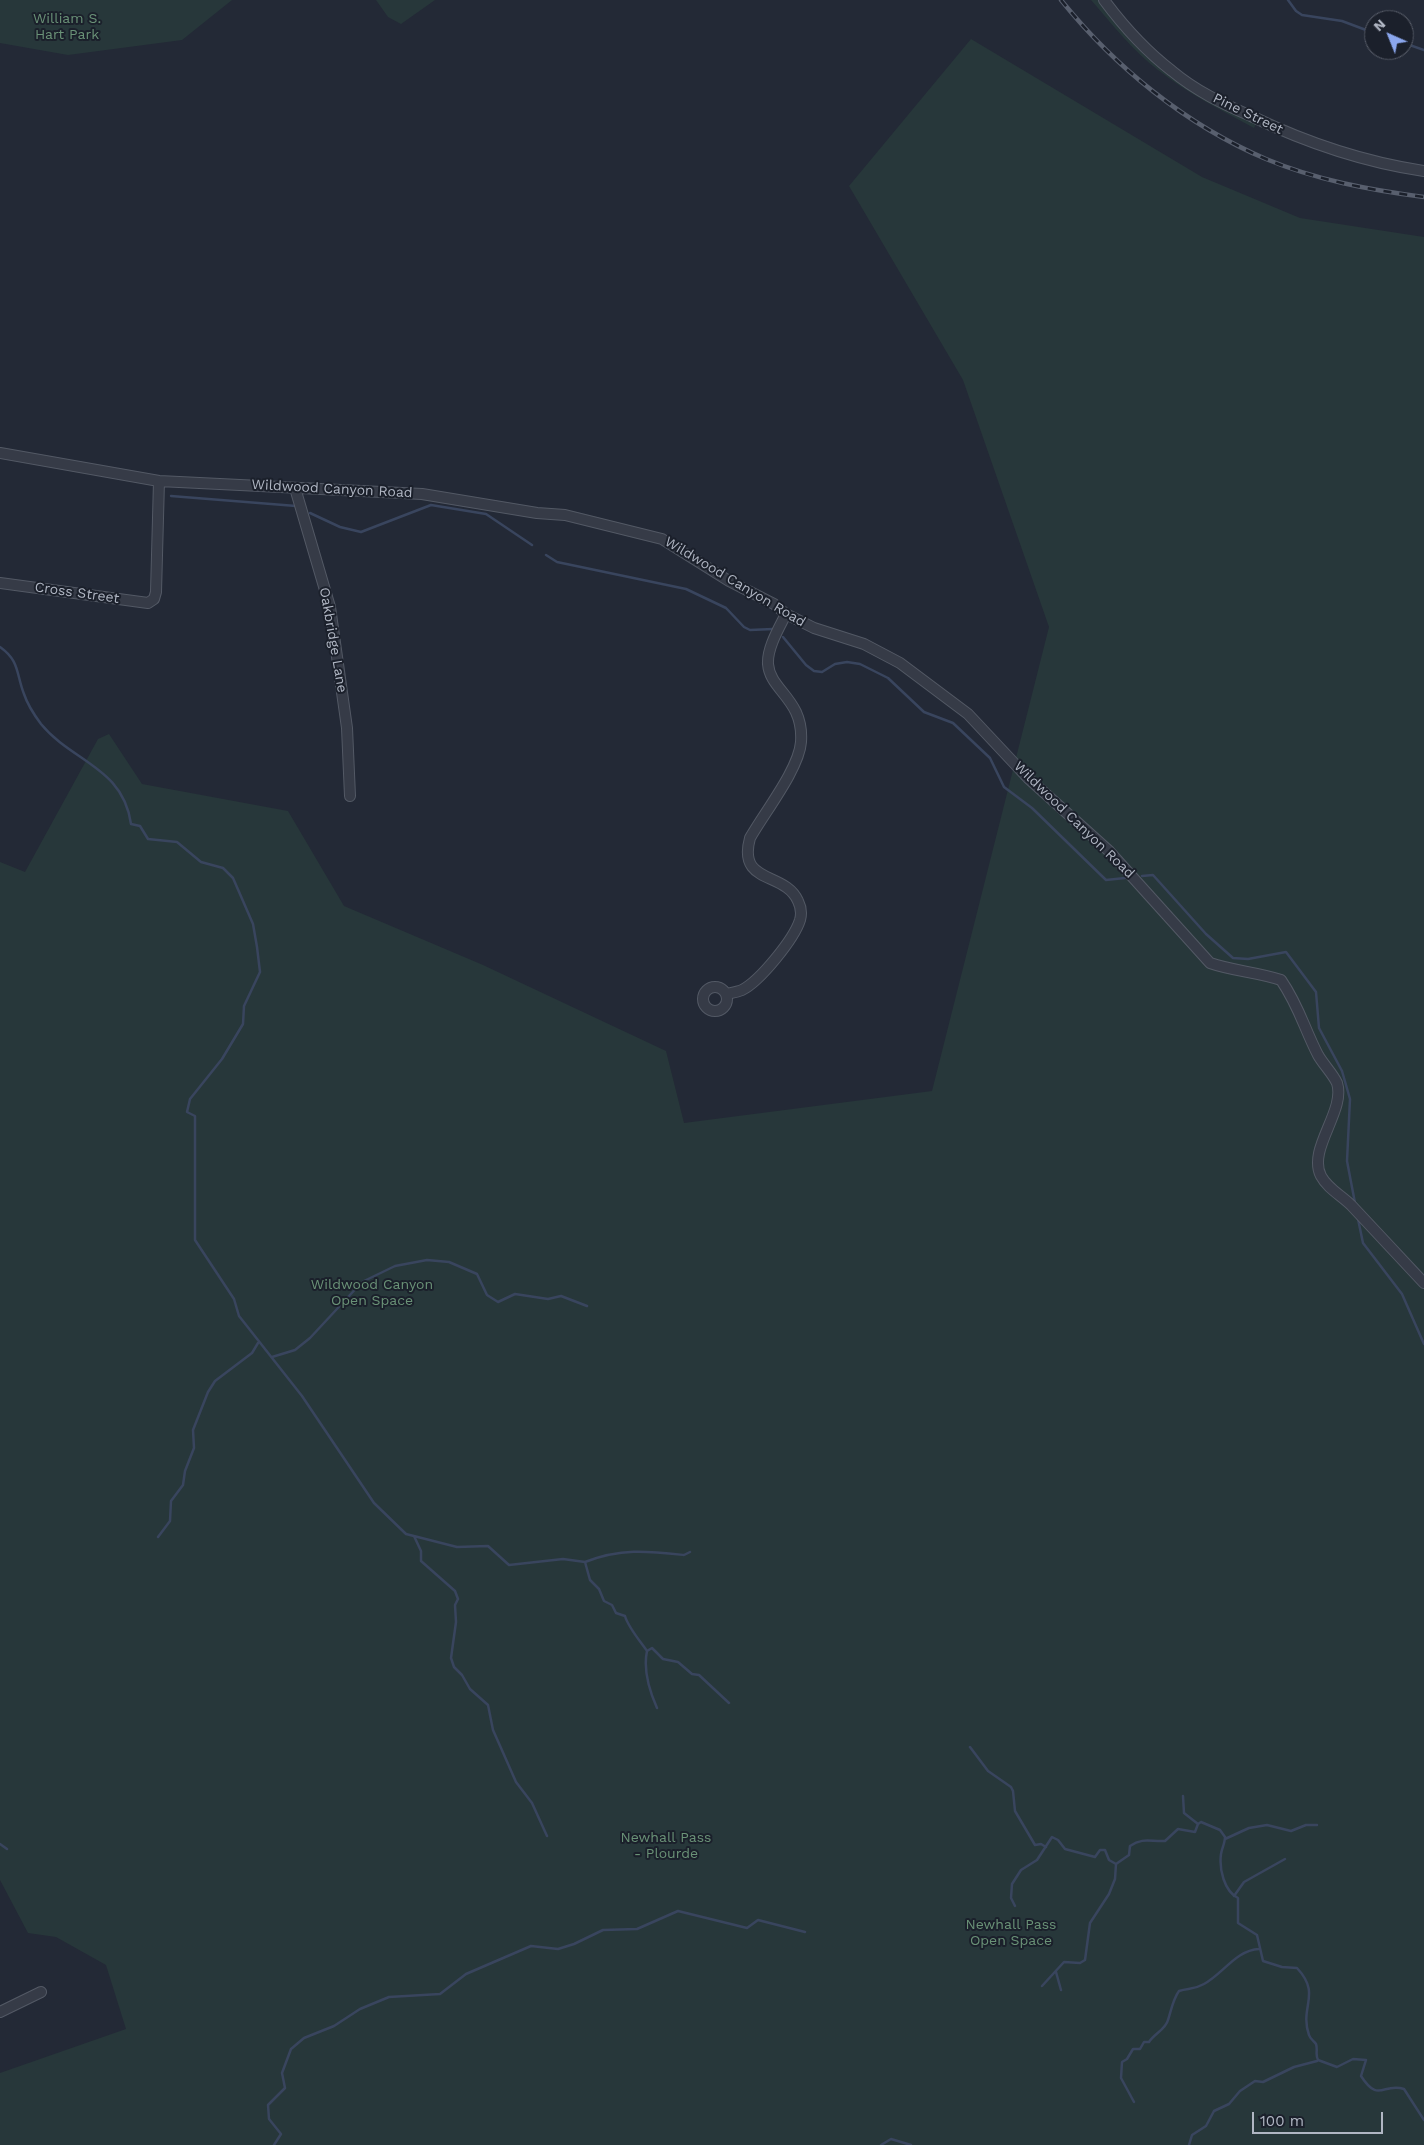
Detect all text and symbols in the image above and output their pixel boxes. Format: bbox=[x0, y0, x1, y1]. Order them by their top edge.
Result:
north arrow bbox=[1364, 10, 1414, 60]
park label: William S. Hart Park bbox=[33, 11, 101, 44]
text: N bbox=[1370, 16, 1389, 34]
street label: Pine Street bbox=[1210, 90, 1286, 138]
street label: Wildwood Canyon Road bbox=[251, 476, 413, 502]
street label: Wildwood Canyon Road bbox=[662, 533, 808, 631]
street label: Cross Street bbox=[34, 579, 120, 607]
street label: Oakbridge Lane bbox=[315, 586, 351, 694]
street label: Wildwood Canyon Road bbox=[1010, 758, 1138, 882]
park label: Wildwood Canyon Open Space bbox=[311, 1277, 433, 1310]
park label: Newhall Pass - Plourde bbox=[621, 1830, 711, 1862]
park label: Newhall Pass Open Space bbox=[966, 1917, 1056, 1950]
scale bar bbox=[1254, 2102, 1385, 2134]
text: 100 m bbox=[1260, 2112, 1304, 2130]

